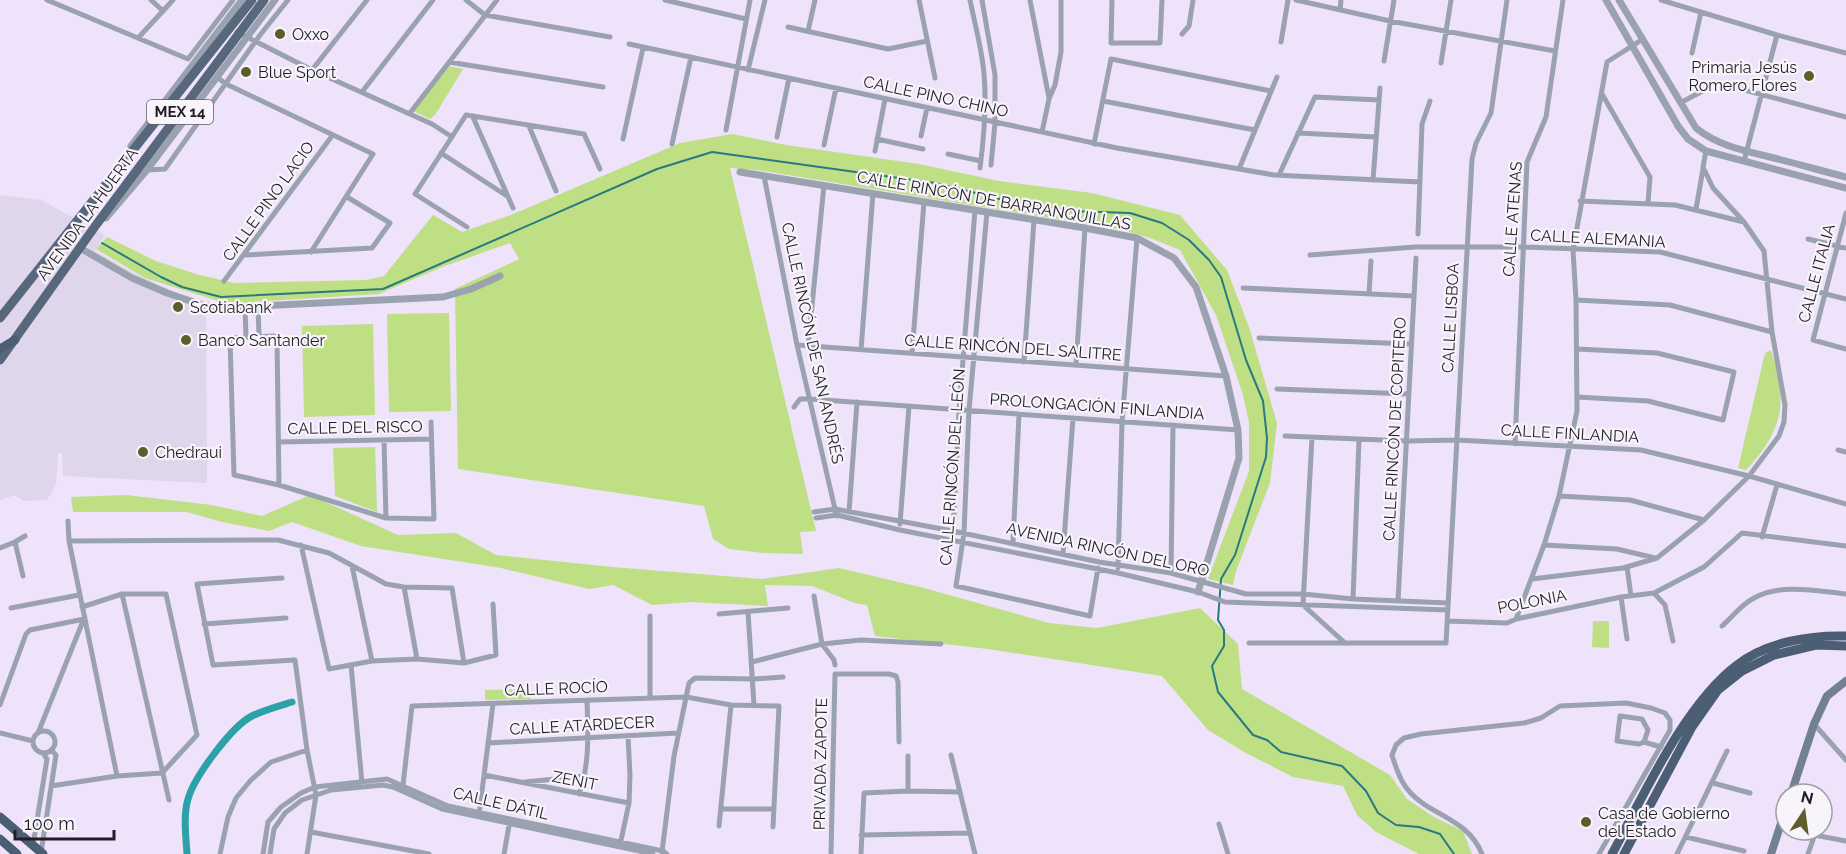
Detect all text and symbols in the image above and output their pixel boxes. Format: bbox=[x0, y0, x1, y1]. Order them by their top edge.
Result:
place label: Oxxo bbox=[292, 25, 329, 44]
marker: Oxxo bbox=[273, 27, 287, 41]
place label: Primaria Jesús Romero Flores bbox=[1688, 58, 1797, 95]
place label: Blue Sport bbox=[258, 63, 337, 82]
marker: Blue Sport bbox=[239, 65, 253, 79]
marker: Primaria Jesús Romero Flores bbox=[1802, 69, 1816, 83]
street label: CALLE PINO CHINO bbox=[862, 72, 1010, 121]
road number: MEX 14 bbox=[147, 100, 213, 124]
street label: CALLE PINO LACIO bbox=[219, 138, 318, 265]
street label: AVENIDA LA HUERTA bbox=[33, 144, 142, 284]
street label: CALLE ATENAS bbox=[1499, 160, 1526, 277]
street label: CALLE RINCÓN DE BARRANQUILLAS bbox=[855, 166, 1133, 234]
street label: CALLE RINCÓN DE SAN ANDRÉS bbox=[778, 221, 848, 466]
street label: CALLE ITALIA bbox=[1794, 221, 1839, 325]
street label: CALLE ALEMANIA bbox=[1530, 225, 1666, 252]
street label: CALLE LISBOA bbox=[1438, 262, 1463, 374]
place label: Scotiabank bbox=[190, 298, 272, 317]
marker: Scotiabank bbox=[171, 300, 185, 314]
street label: CALLE RINCÓN DE COPITERO bbox=[1378, 317, 1410, 541]
street label: CALLE RINCÓN DEL SALITRE bbox=[904, 329, 1123, 365]
place label: Banco Santander bbox=[198, 331, 325, 350]
marker: Banco Santander bbox=[179, 333, 193, 347]
street label: CALLE RINCÓN DEL LEÓN bbox=[935, 368, 969, 566]
street label: PROLONGACIÓN FINLANDIA bbox=[989, 389, 1205, 423]
street label: CALLE DEL RISCO bbox=[287, 417, 423, 438]
street label: CALLE FINLANDIA bbox=[1500, 420, 1640, 447]
place label: Chedraui bbox=[155, 443, 222, 462]
marker: Chedraui bbox=[136, 445, 150, 459]
street label: AVENIDA RINCÓN DEL ORO bbox=[1005, 518, 1211, 580]
street label: POLONIA bbox=[1496, 585, 1568, 617]
street label: CALLE ROCÍO bbox=[504, 676, 608, 700]
street label: PRIVADA ZAPOTE bbox=[810, 697, 831, 830]
street label: CALLE ATARDECER bbox=[509, 712, 655, 739]
street label: ZENIT bbox=[551, 767, 599, 794]
street label: CALLE DÁTIL bbox=[451, 782, 552, 824]
north arrow bbox=[1774, 782, 1834, 842]
text: N bbox=[1799, 787, 1815, 809]
scale bar bbox=[15, 803, 114, 841]
place label: Casa de Gobierno del Estado bbox=[1598, 804, 1730, 841]
text: 100 m bbox=[24, 813, 75, 834]
marker: Casa de Gobierno del Estado bbox=[1579, 815, 1593, 829]

